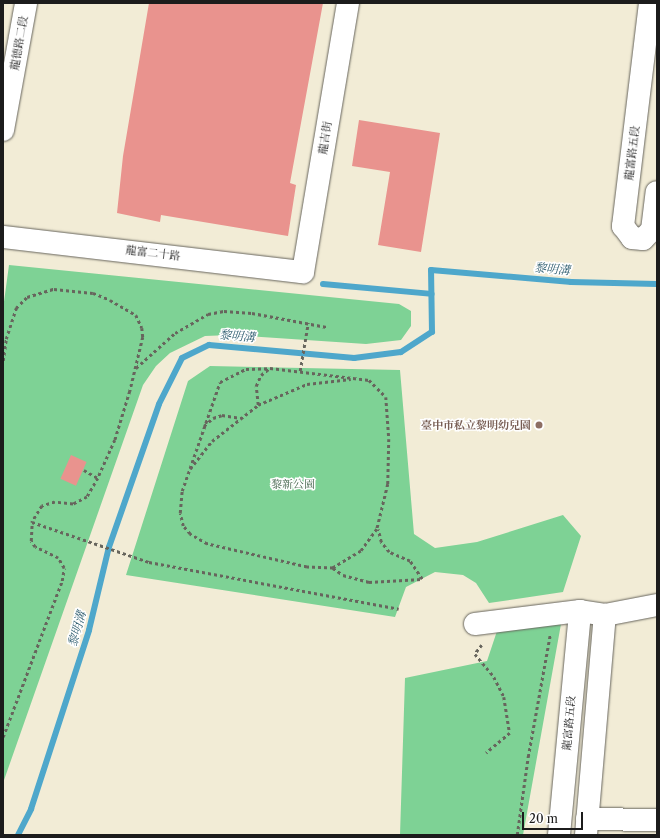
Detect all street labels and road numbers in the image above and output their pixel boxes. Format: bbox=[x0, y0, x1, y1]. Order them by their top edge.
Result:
street label: 龍德路二段 bbox=[8, 15, 30, 71]
street label: 龍吉街 bbox=[316, 121, 334, 155]
street label: 龍富路五段 bbox=[622, 125, 642, 181]
street label: 龍富二十路 bbox=[125, 243, 181, 263]
street label: 龍富路五段 bbox=[560, 695, 578, 751]

